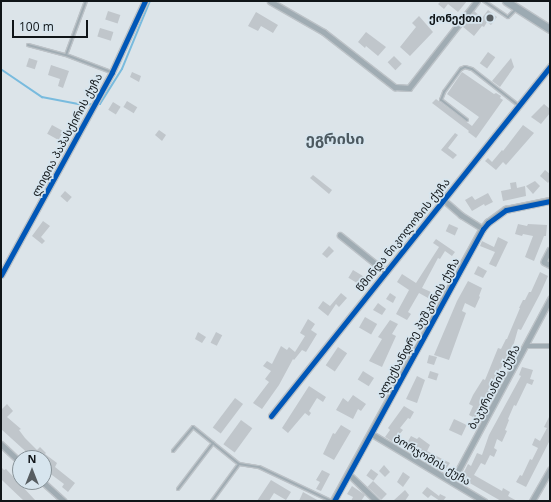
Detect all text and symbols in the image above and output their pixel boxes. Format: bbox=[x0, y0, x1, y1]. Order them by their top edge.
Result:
place label: ქონექთი bbox=[429, 11, 482, 25]
scale bar bbox=[14, 12, 90, 38]
marker: ქონექთი bbox=[485, 13, 495, 23]
text: 100 m bbox=[19, 18, 54, 35]
street label: ლიდია პაპასქირის ქუჩა bbox=[29, 71, 105, 199]
district label: ეგრისი bbox=[306, 130, 364, 148]
street label: წმინდა ნიკოლოზის ქუჩა bbox=[353, 176, 453, 294]
street label: ალექსანდრე პუშკინის ქუჩა bbox=[374, 256, 462, 400]
street label: ბაკურიანის ქუჩა bbox=[465, 342, 523, 432]
street label: ბორჯომის ქუჩა bbox=[391, 432, 473, 488]
north arrow bbox=[12, 450, 52, 490]
text: N bbox=[28, 451, 36, 466]

